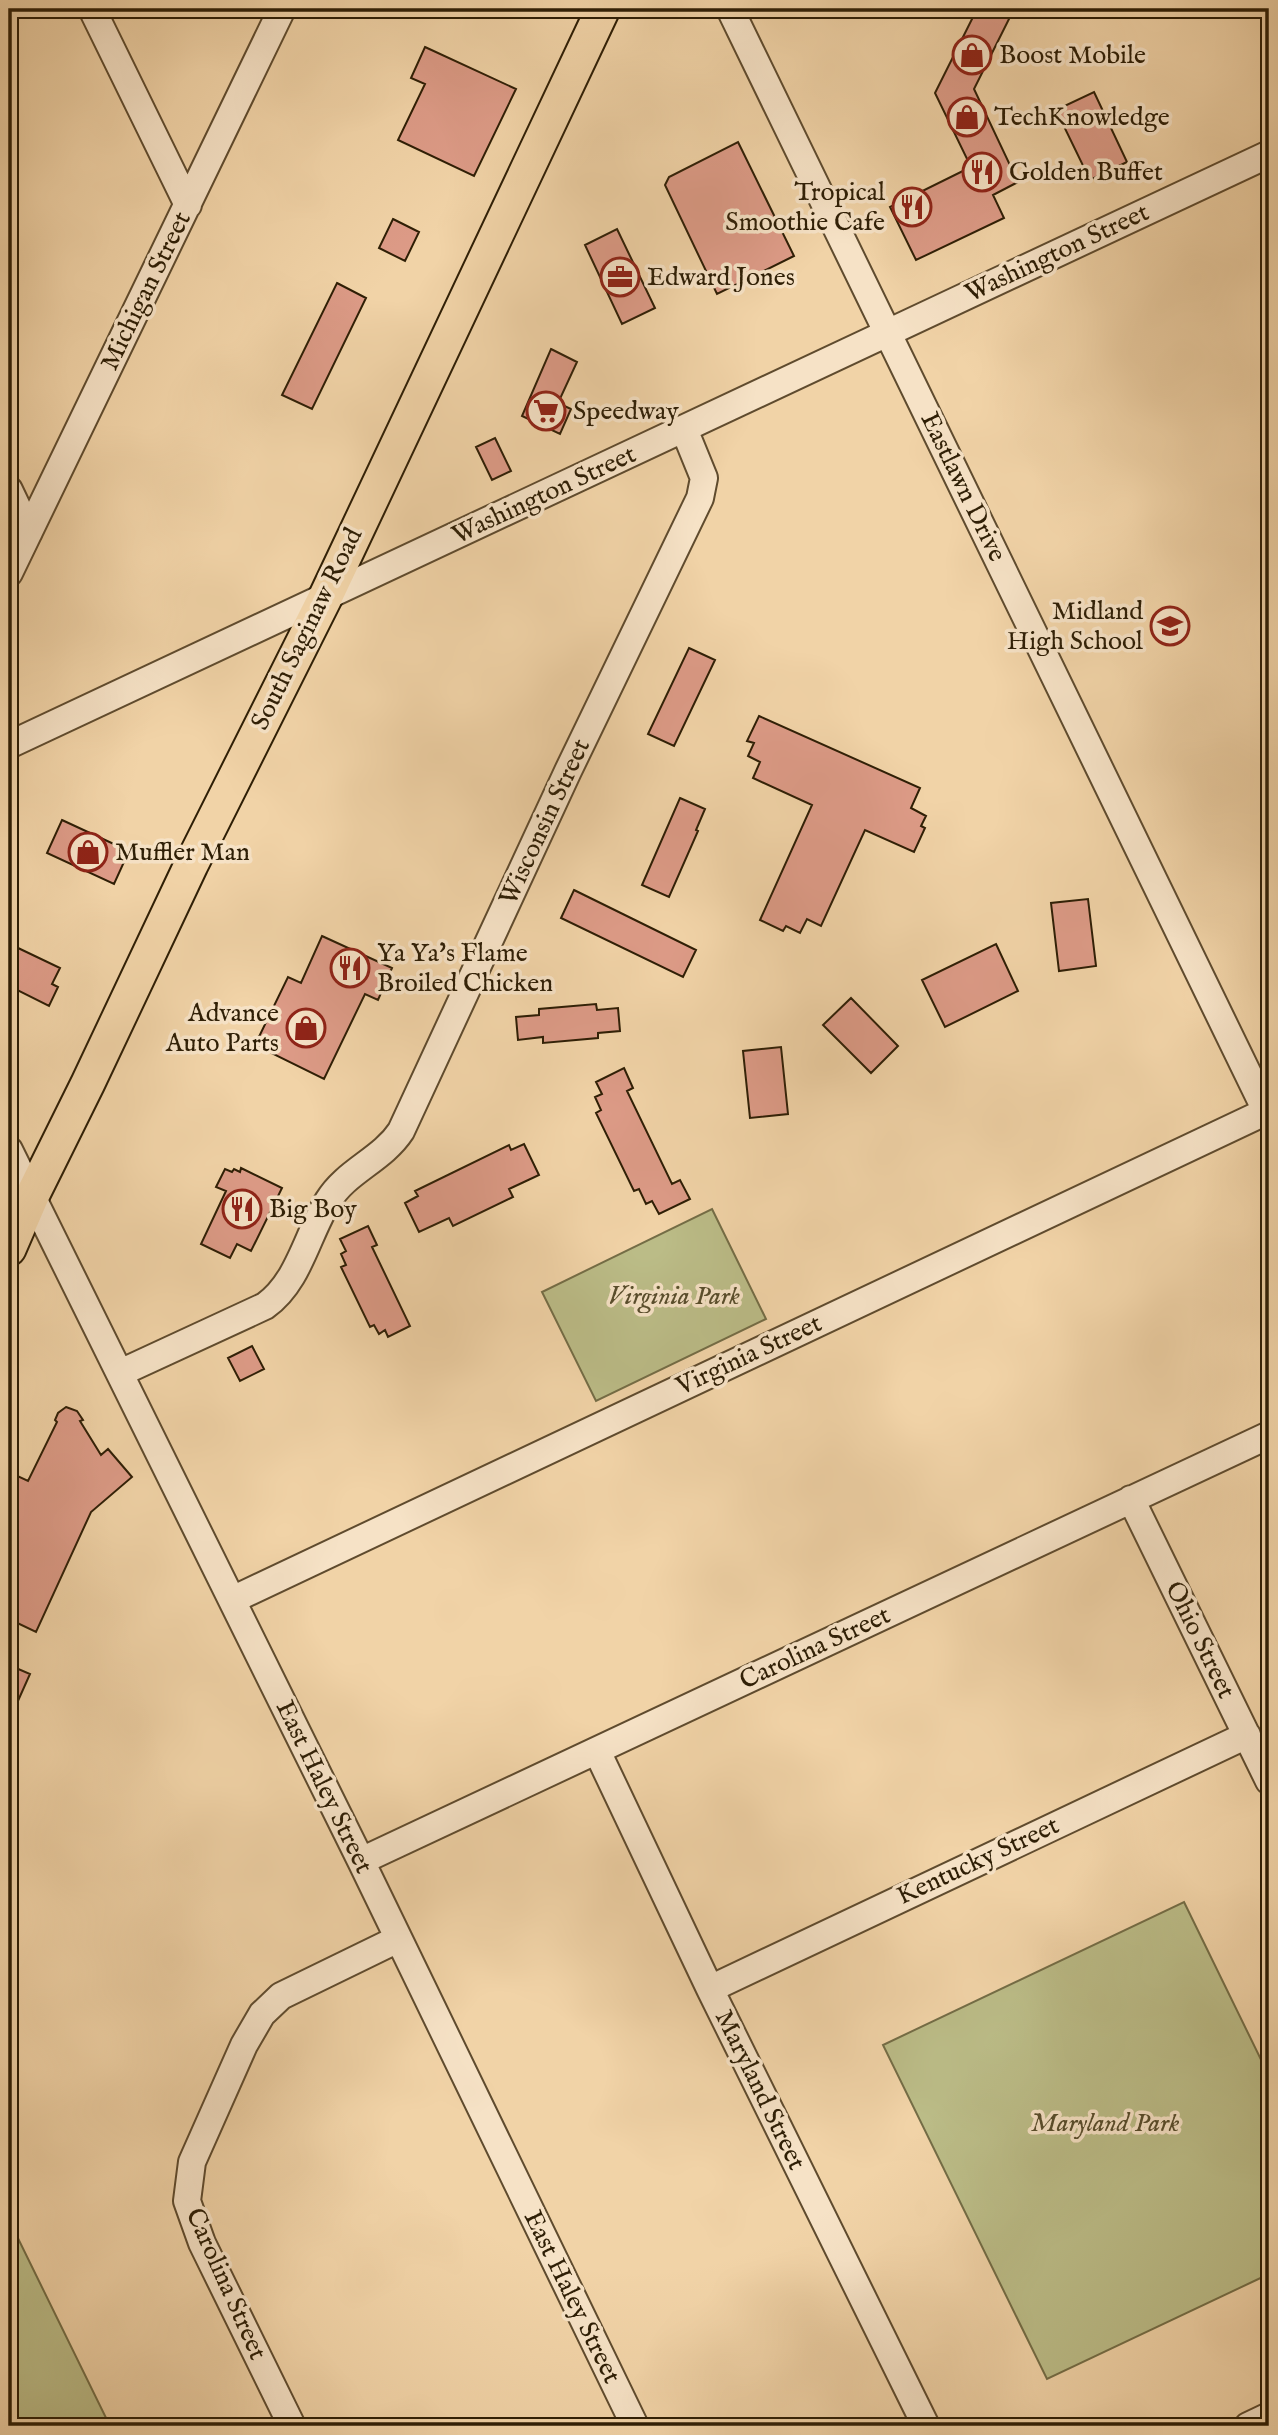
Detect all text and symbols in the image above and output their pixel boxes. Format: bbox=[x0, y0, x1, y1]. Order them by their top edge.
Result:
shop icon: Boost Mobile bbox=[951, 34, 993, 76]
place label: Boost Mobile bbox=[999, 39, 1146, 72]
shop icon: TechKnowledge bbox=[946, 96, 988, 138]
place label: TechKnowledge bbox=[994, 101, 1170, 134]
restaurant icon: Golden Buffet bbox=[961, 151, 1003, 193]
place label: Golden Buffet bbox=[1009, 156, 1163, 189]
place label: Tropical Smoothie Cafe bbox=[725, 176, 886, 239]
restaurant icon: Tropical Smoothie Cafe bbox=[891, 186, 933, 228]
street label: Washington Street bbox=[960, 196, 1154, 310]
street label: Michigan Street bbox=[93, 206, 199, 376]
office icon: Edward Jones bbox=[599, 256, 641, 298]
place label: Edward Jones bbox=[647, 261, 795, 294]
supermarket icon: Speedway bbox=[525, 390, 567, 432]
place label: Speedway bbox=[573, 395, 679, 428]
street label: Eastlawn Drive bbox=[913, 407, 1013, 567]
street label: Washington Street bbox=[447, 438, 641, 552]
street label: South Saginaw Road bbox=[244, 522, 370, 736]
place label: Midland High School bbox=[1007, 595, 1144, 658]
school or university icon: Midland High School bbox=[1149, 605, 1191, 647]
street label: Wisconsin Street bbox=[492, 733, 598, 911]
shop icon: Muffler Man bbox=[67, 831, 109, 873]
place label: Muffler Man bbox=[115, 836, 250, 869]
place label: Ya Ya's Flame Broiled Chicken bbox=[377, 937, 553, 1000]
restaurant icon: Ya Ya's Flame Broiled Chicken bbox=[329, 947, 371, 989]
place label: Advance Auto Parts bbox=[165, 997, 279, 1060]
shop icon: Advance Auto Parts bbox=[285, 1007, 327, 1049]
restaurant icon: Big Boy bbox=[221, 1188, 263, 1230]
place label: Big Boy bbox=[269, 1193, 357, 1226]
park label: Virginia Park bbox=[608, 1280, 741, 1314]
street label: Virginia Street bbox=[670, 1307, 827, 1404]
street label: Ohio Street bbox=[1157, 1576, 1243, 1704]
street label: Carolina Street bbox=[734, 1599, 896, 1697]
street label: East Haley Street bbox=[268, 1695, 380, 1879]
street label: Kentucky Street bbox=[892, 1809, 1064, 1913]
street label: Maryland Street bbox=[707, 2005, 813, 2176]
park label: Maryland Park bbox=[1031, 2107, 1180, 2140]
street label: Carolina Street bbox=[178, 2203, 274, 2365]
street label: East Haley Street bbox=[516, 2205, 628, 2389]

